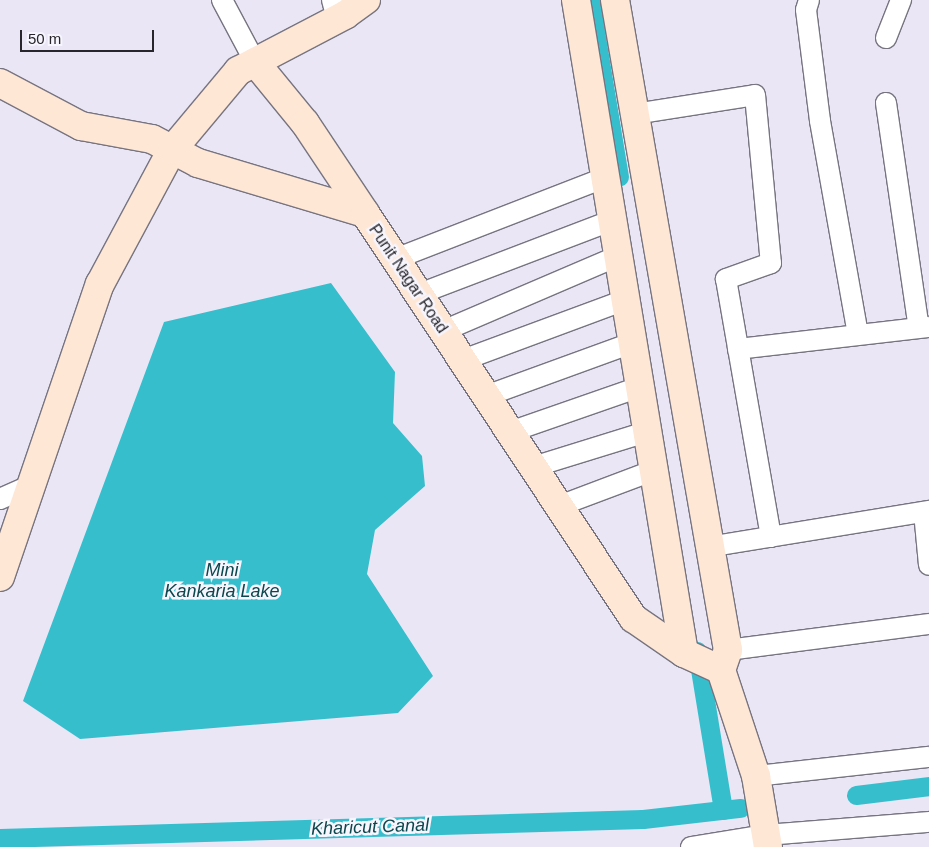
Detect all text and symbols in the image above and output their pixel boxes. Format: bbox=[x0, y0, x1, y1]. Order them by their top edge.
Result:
scale bar bbox=[22, 20, 156, 52]
text: 50 m bbox=[28, 30, 61, 47]
street label: Punit Nagar Road bbox=[364, 221, 452, 337]
water label: Mini Kankaria Lake bbox=[164, 560, 280, 602]
water label: Kharicut Canal bbox=[311, 814, 429, 840]

